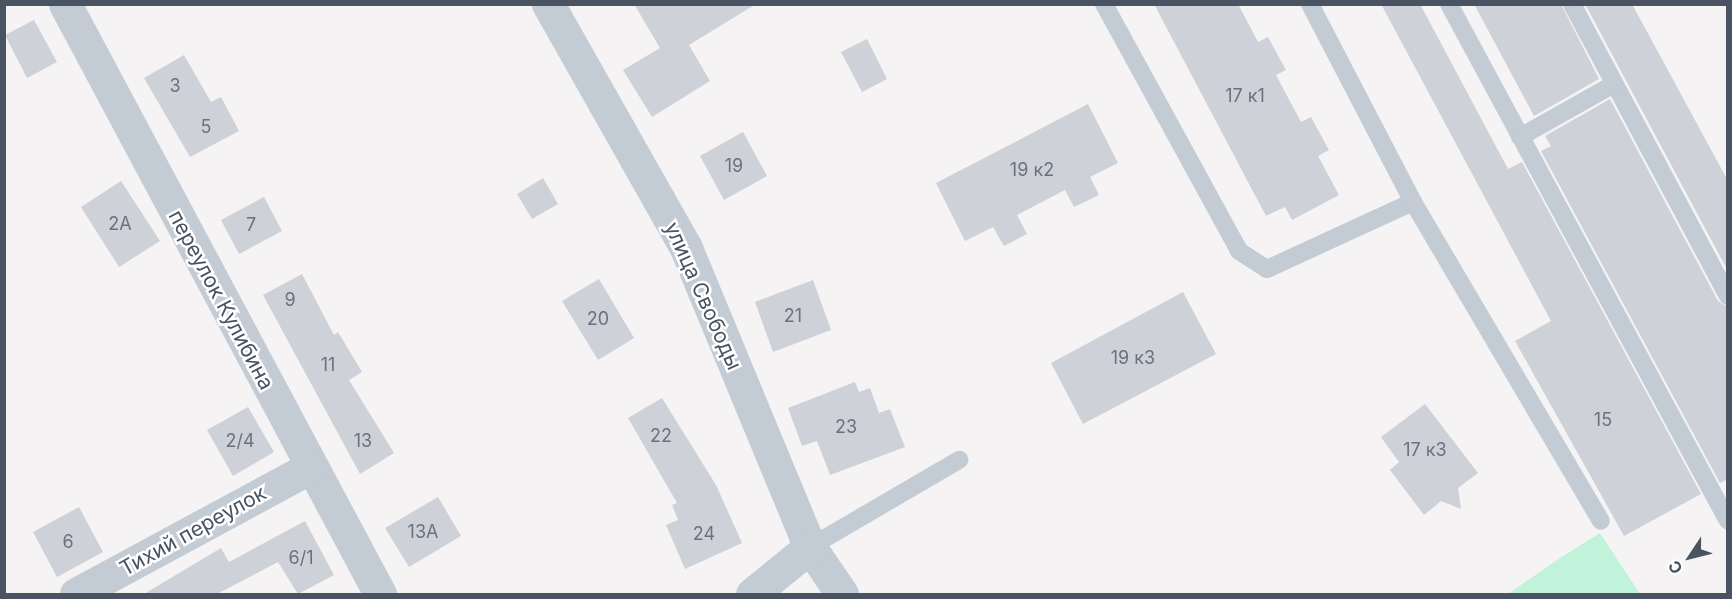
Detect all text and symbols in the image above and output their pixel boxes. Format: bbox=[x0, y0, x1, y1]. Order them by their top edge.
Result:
house number: 3 bbox=[169, 75, 181, 97]
house number: 17 к1 bbox=[1225, 85, 1265, 107]
house number: 5 bbox=[201, 116, 211, 138]
house number: 19 bbox=[725, 155, 743, 177]
house number: 19 к2 bbox=[1010, 159, 1054, 181]
street label: переулок Кулибина bbox=[163, 206, 279, 394]
house number: 2А bbox=[108, 213, 132, 235]
house number: 7 bbox=[246, 214, 256, 236]
street label: улица Свободы bbox=[659, 218, 747, 374]
house number: 9 bbox=[284, 289, 296, 311]
house number: 21 bbox=[784, 305, 802, 327]
house number: 20 bbox=[587, 308, 609, 330]
house number: 19 к3 bbox=[1111, 347, 1155, 369]
house number: 11 bbox=[321, 354, 335, 376]
house number: 15 bbox=[1594, 409, 1612, 431]
house number: 23 bbox=[835, 416, 857, 438]
house number: 22 bbox=[650, 425, 672, 447]
house number: 2/4 bbox=[225, 430, 255, 452]
house number: 13 bbox=[354, 430, 372, 452]
house number: 17 к3 bbox=[1403, 439, 1447, 461]
street label: Тихий переулок bbox=[116, 480, 270, 582]
house number: 13А bbox=[408, 521, 438, 543]
house number: 24 bbox=[693, 523, 715, 545]
north arrow bbox=[1660, 527, 1720, 587]
house number: 6 bbox=[62, 531, 74, 553]
house number: 6/1 bbox=[289, 547, 313, 569]
text: С bbox=[1664, 557, 1687, 578]

